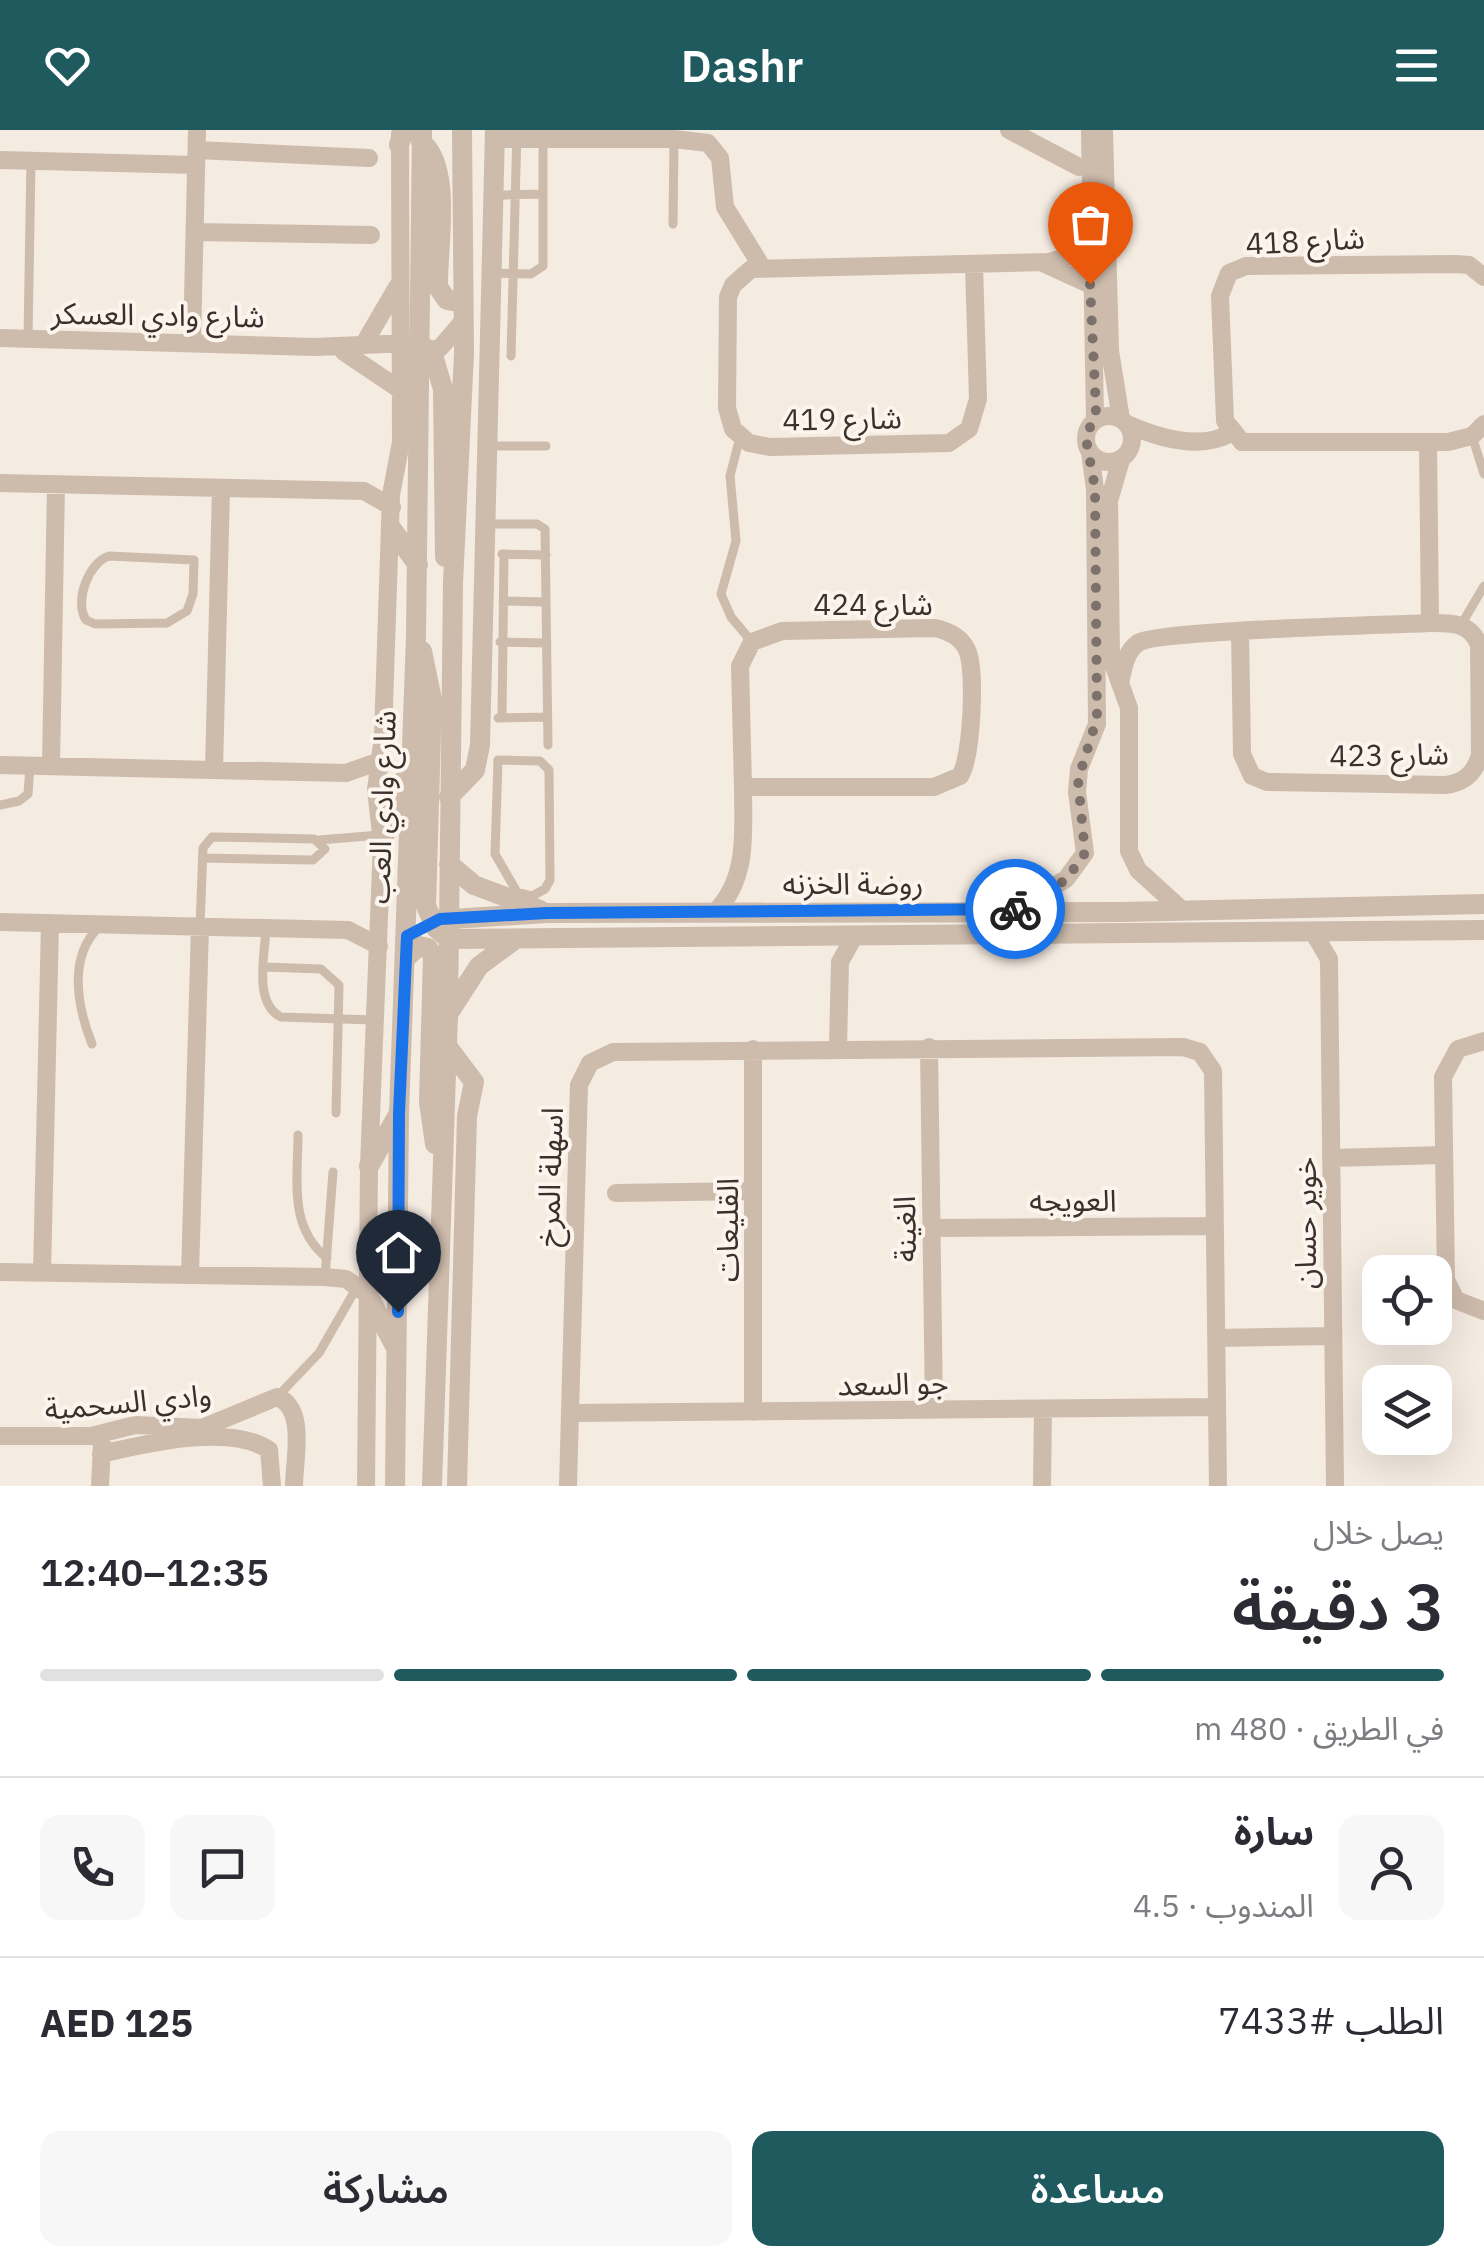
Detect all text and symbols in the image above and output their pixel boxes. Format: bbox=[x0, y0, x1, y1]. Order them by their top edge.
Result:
text: Dashr bbox=[681, 36, 803, 94]
icon: heart bbox=[40, 38, 95, 93]
icon: menu bbox=[1389, 38, 1444, 93]
pin bbox=[1048, 182, 1133, 285]
icon: bag bbox=[1063, 197, 1118, 252]
street label: شارع 418 bbox=[1244, 217, 1366, 267]
street label: شارع وادي العسكر bbox=[50, 293, 265, 340]
street label: شارع 419 bbox=[782, 397, 902, 443]
street label: شارع 424 bbox=[813, 584, 933, 627]
street label: شارع وادي العب bbox=[358, 710, 409, 905]
street label: شارع 423 bbox=[1329, 733, 1449, 779]
courier bbox=[965, 859, 1065, 959]
street label: روضة الخزنه bbox=[783, 863, 923, 902]
icon: bike bbox=[988, 882, 1043, 937]
street label: اسهلة المرخ bbox=[527, 1106, 575, 1248]
street label: خوير حسان bbox=[1285, 1157, 1324, 1289]
street label: القليعات bbox=[707, 1178, 746, 1282]
street label: العويجه bbox=[1029, 1180, 1117, 1219]
street label: الغينة bbox=[884, 1195, 924, 1263]
pin bbox=[356, 1210, 441, 1313]
icon: home bbox=[371, 1225, 426, 1280]
map controls bbox=[1362, 1255, 1452, 1455]
button: locate bbox=[1362, 1255, 1452, 1345]
street label: جو السعد bbox=[837, 1363, 949, 1403]
button: layers bbox=[1362, 1365, 1452, 1455]
street label: وادي السحمية bbox=[43, 1374, 214, 1433]
text: يصل خلال bbox=[1313, 1511, 1444, 1553]
text: 12:35–12:40 bbox=[40, 1547, 269, 1596]
text: 3 دقيقة bbox=[1232, 1563, 1444, 1648]
text: في الطريق · 480 m bbox=[1194, 1707, 1444, 1749]
text: سارة bbox=[1234, 1806, 1314, 1855]
button: phone bbox=[40, 1815, 145, 1920]
button: chat bbox=[170, 1815, 275, 1920]
button: person bbox=[1339, 1815, 1444, 1920]
text: المندوب · 4.5 bbox=[1133, 1884, 1314, 1926]
text: الطلب #7433 bbox=[1218, 1995, 1444, 2044]
text: AED 125 bbox=[40, 1998, 193, 2047]
button: مشاركة bbox=[40, 2131, 732, 2246]
button: مساعدة bbox=[752, 2131, 1444, 2246]

